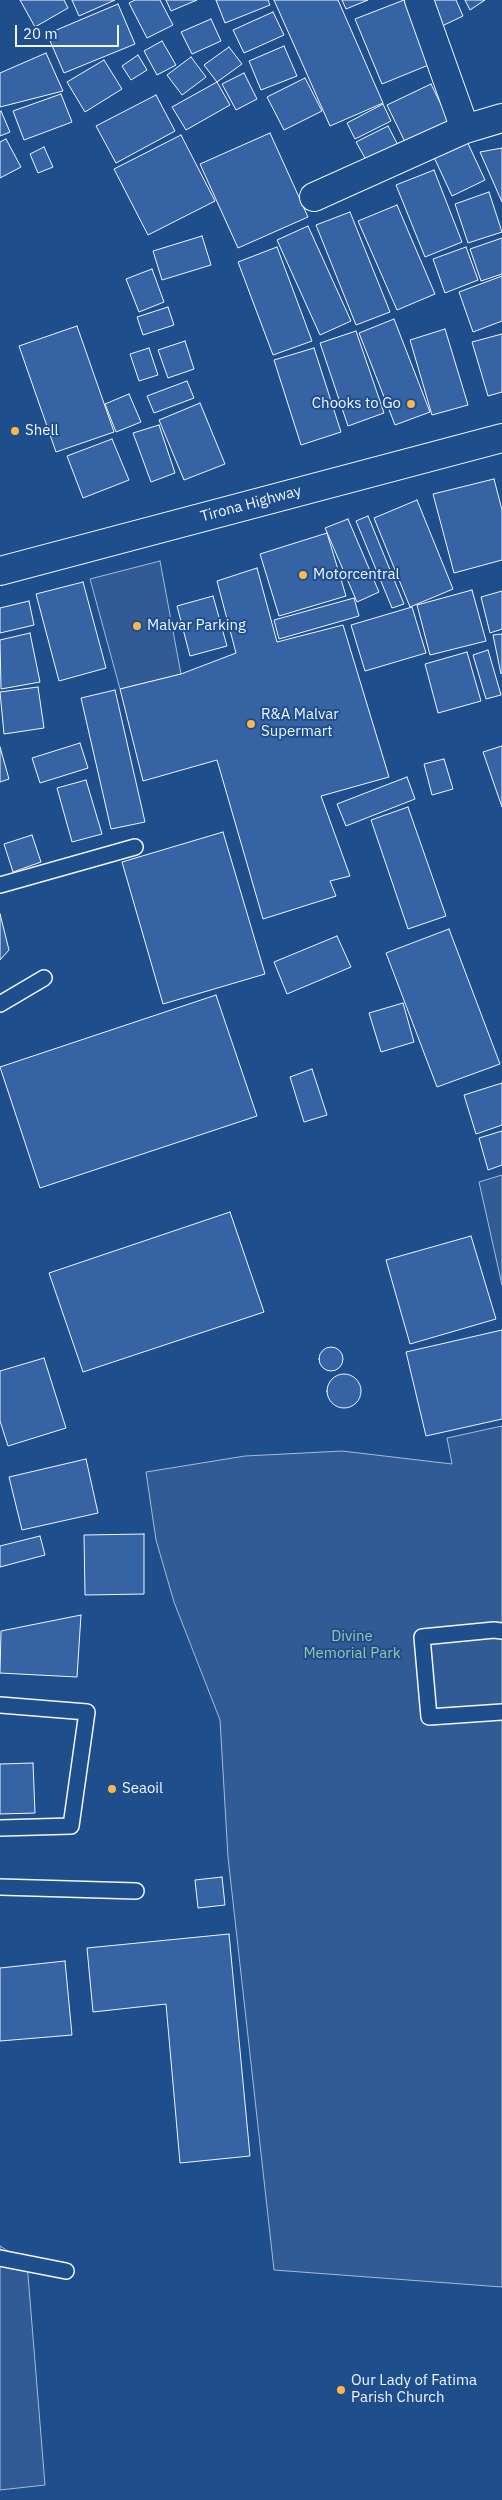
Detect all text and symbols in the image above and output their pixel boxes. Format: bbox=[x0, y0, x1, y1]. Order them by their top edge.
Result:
scale bar bbox=[18, 15, 121, 47]
text: 20 m bbox=[23, 24, 58, 43]
place label: Chooks to Go bbox=[312, 395, 401, 413]
marker: Chooks to Go bbox=[405, 398, 417, 410]
place label: Shell bbox=[25, 422, 59, 440]
marker: Shell bbox=[9, 425, 21, 437]
street label: Tirona Highway bbox=[199, 482, 303, 526]
place label: Motorcentral bbox=[313, 566, 400, 584]
marker: Motorcentral bbox=[297, 569, 309, 581]
place label: Malvar Parking bbox=[147, 617, 246, 635]
marker: Malvar Parking bbox=[131, 620, 143, 632]
place label: R&A Malvar Supermart bbox=[261, 706, 339, 741]
marker: R&A Malvar Supermart bbox=[245, 718, 257, 730]
park label: Divine Memorial Park bbox=[303, 1628, 401, 1663]
place label: Seaoil bbox=[122, 1780, 163, 1798]
marker: Seaoil bbox=[106, 1783, 118, 1795]
place label: Our Lady of Fatima Parish Church bbox=[351, 2372, 477, 2407]
marker: Our Lady of Fatima Parish Church bbox=[335, 2384, 347, 2396]

